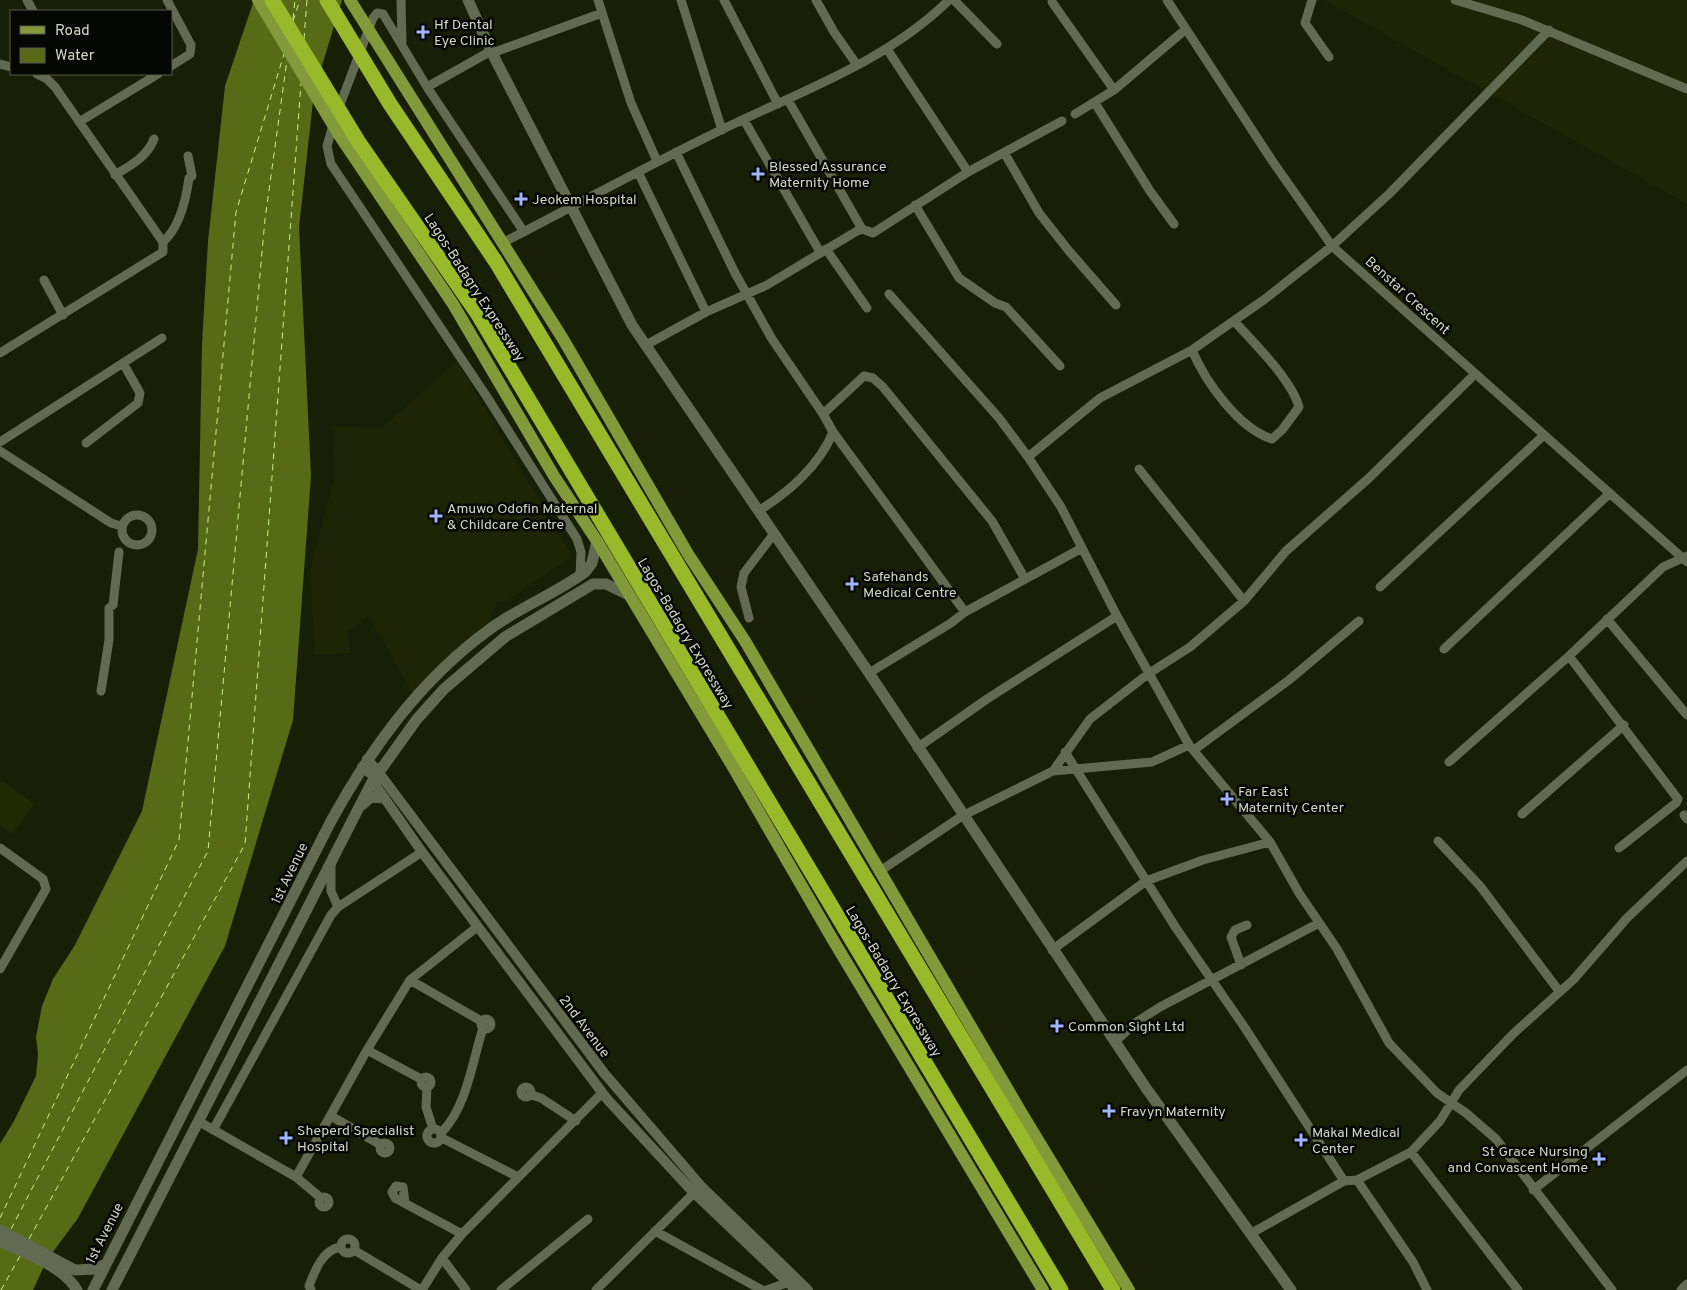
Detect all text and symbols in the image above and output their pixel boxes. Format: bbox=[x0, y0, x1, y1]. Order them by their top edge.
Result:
legend bbox=[10, 10, 172, 75]
place label: Hf Dental Eye Clinic bbox=[434, 17, 495, 50]
text: Road bbox=[55, 22, 90, 41]
marker: Hf Dental Eye Clinic bbox=[416, 25, 430, 39]
text: Water bbox=[55, 47, 95, 66]
place label: Blessed Assurance Maternity Home bbox=[769, 159, 886, 192]
marker: Blessed Assurance Maternity Home bbox=[751, 167, 765, 181]
marker: Jeokem Hospital bbox=[514, 192, 528, 206]
place label: Jeokem Hospital bbox=[532, 192, 637, 209]
street label: Lagos-Badagry Expressway bbox=[419, 211, 528, 365]
street label: Benstar Crescent bbox=[1361, 254, 1453, 339]
place label: Amuwo Odofin Maternal & Childcare Centre bbox=[447, 501, 597, 534]
marker: Amuwo Odofin Maternal & Childcare Centre bbox=[429, 509, 443, 523]
street label: Lagos-Badagry Expressway bbox=[633, 555, 737, 712]
place label: Safehands Medical Centre bbox=[863, 569, 957, 602]
marker: Safehands Medical Centre bbox=[845, 577, 859, 591]
place label: Far East Maternity Center bbox=[1238, 784, 1345, 817]
marker: Far East Maternity Center bbox=[1220, 792, 1234, 806]
street label: 1st Avenue bbox=[268, 840, 312, 907]
street label: Lagos-Badagry Expressway bbox=[841, 903, 945, 1060]
street label: 2nd Avenue bbox=[555, 992, 613, 1062]
marker: Common Sight Ltd bbox=[1050, 1019, 1064, 1033]
place label: Common Sight Ltd bbox=[1068, 1019, 1185, 1036]
marker: Fravyn Maternity bbox=[1102, 1104, 1116, 1118]
place label: Fravyn Maternity bbox=[1120, 1104, 1226, 1121]
place label: Sheperd Specialist Hospital bbox=[297, 1123, 414, 1156]
place label: Makal Medical Center bbox=[1312, 1125, 1400, 1158]
marker: Sheperd Specialist Hospital bbox=[279, 1131, 293, 1145]
marker: Makal Medical Center bbox=[1294, 1133, 1308, 1147]
place label: St Grace Nursing and Convascent Home bbox=[1448, 1144, 1588, 1177]
marker: St Grace Nursing and Convascent Home bbox=[1592, 1152, 1606, 1166]
street label: 1st Avenue bbox=[83, 1200, 128, 1267]

